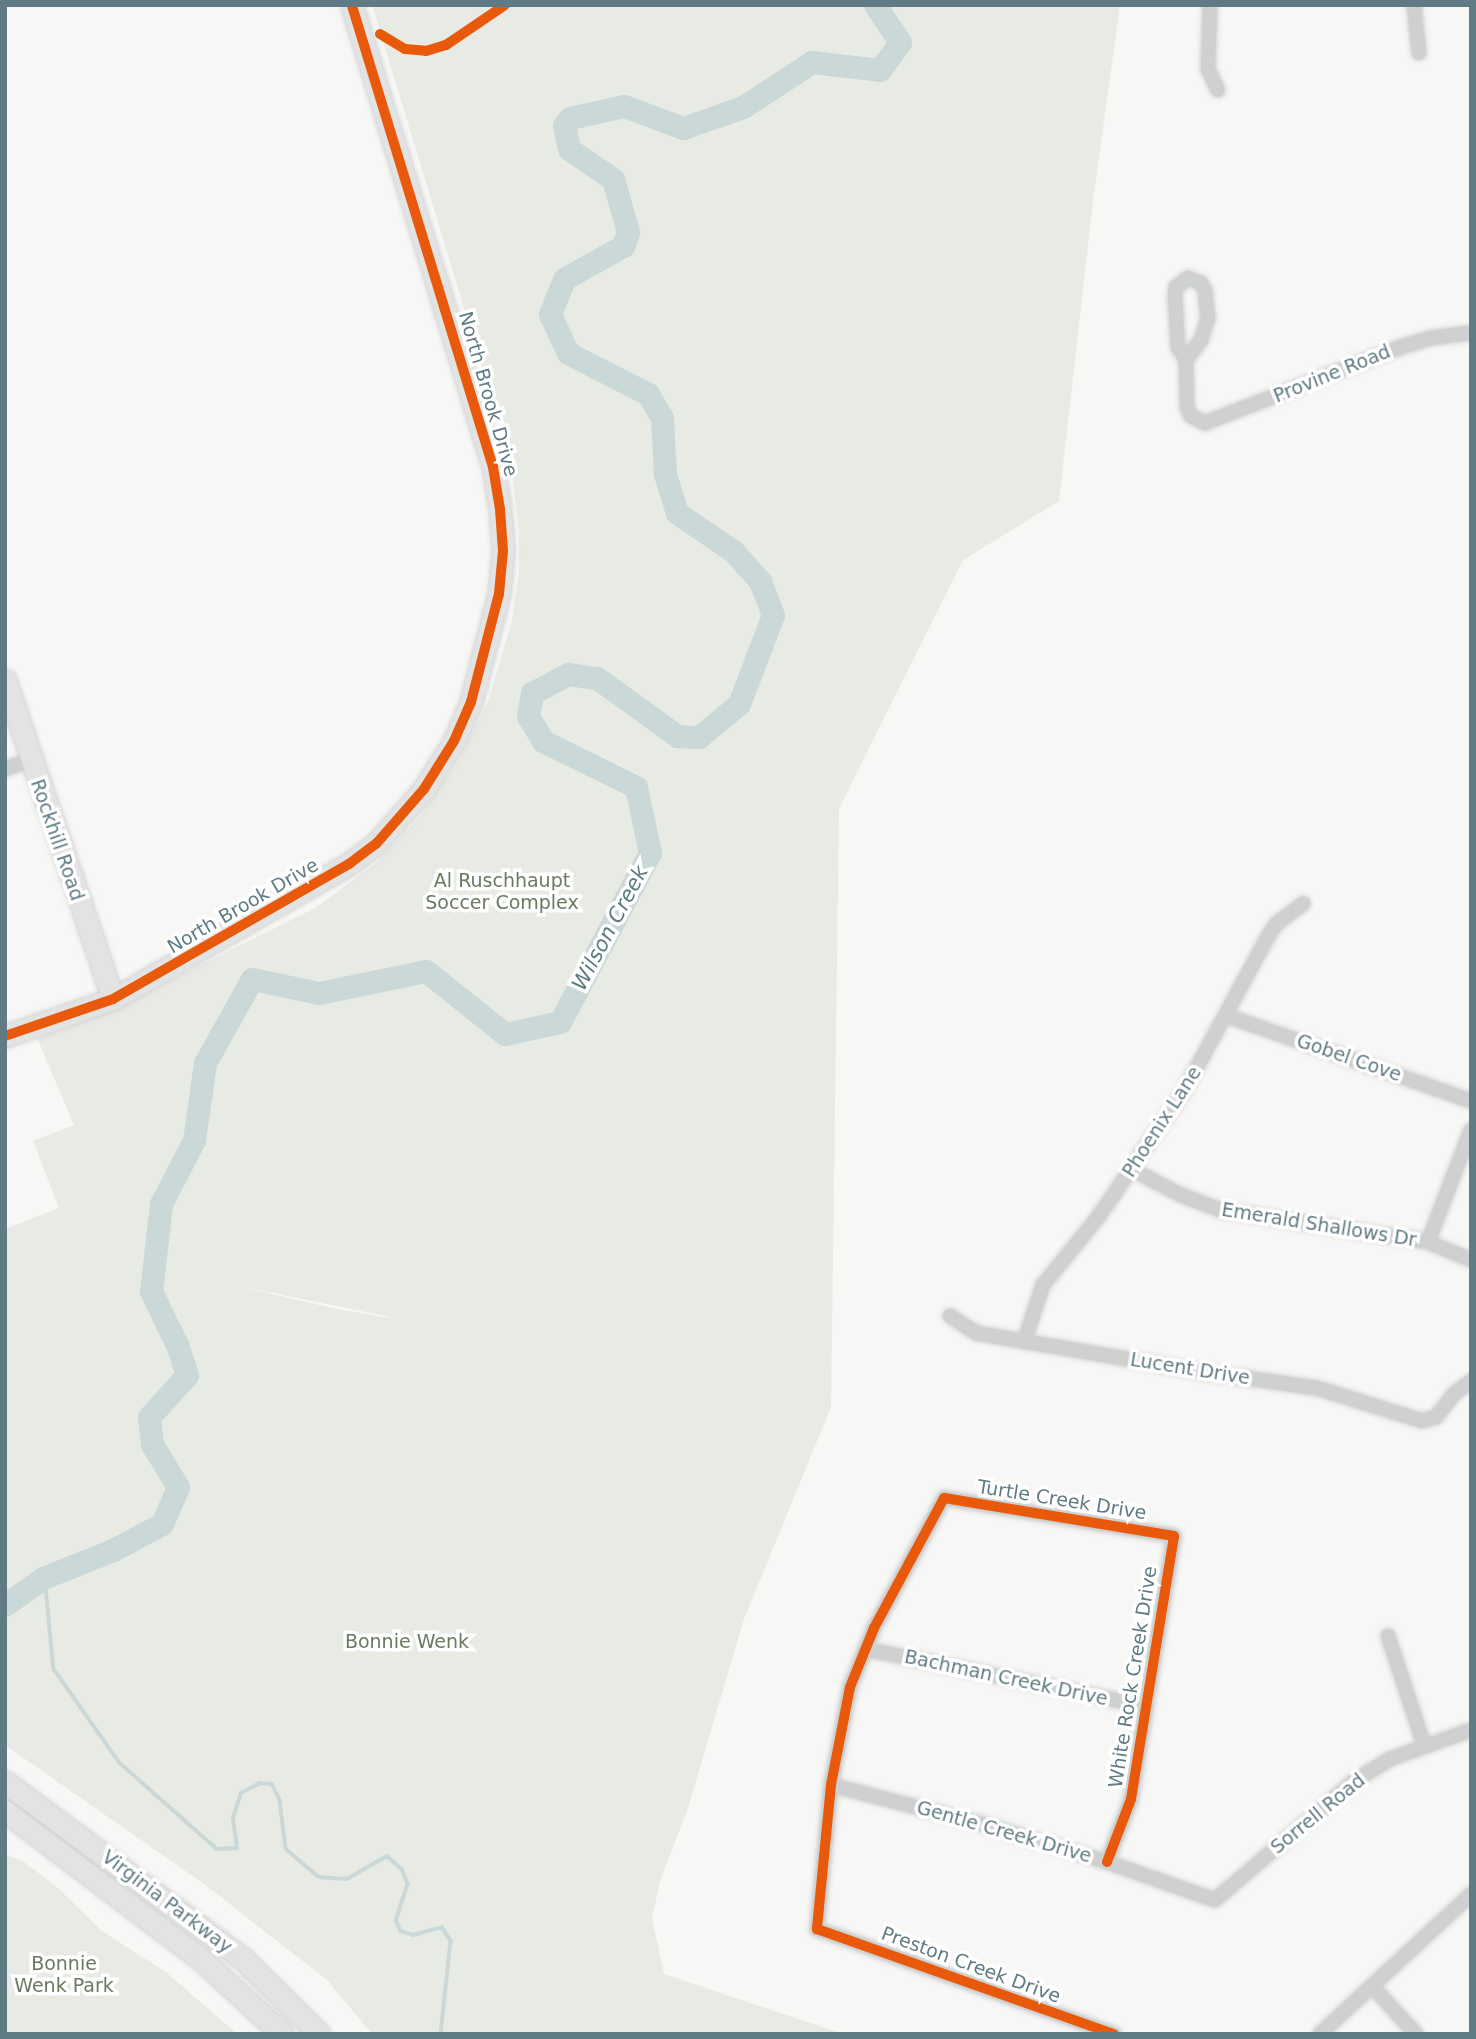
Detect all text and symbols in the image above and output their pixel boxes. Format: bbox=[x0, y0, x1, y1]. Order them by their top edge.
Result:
street label: North Brook Drive bbox=[454, 309, 522, 479]
street label: Provine Road bbox=[1270, 340, 1394, 408]
street label: Rockhill Road bbox=[26, 776, 88, 904]
street label: North Brook Drive bbox=[163, 853, 323, 959]
water label: Wilson Creek bbox=[567, 861, 653, 995]
park label: Al Ruschhaupt Soccer Complex bbox=[425, 870, 579, 914]
street label: Gobel Cove bbox=[1294, 1029, 1404, 1087]
street label: Phoenix Lane bbox=[1118, 1062, 1206, 1182]
street label: Emerald Shallows Dr bbox=[1220, 1198, 1418, 1252]
street label: Lucent Drive bbox=[1129, 1348, 1251, 1390]
street label: Turtle Creek Drive bbox=[976, 1475, 1148, 1525]
street label: White Rock Creek Drive bbox=[1104, 1564, 1162, 1790]
park label: Bonnie Wenk bbox=[345, 1631, 469, 1653]
street label: Bachman Creek Drive bbox=[902, 1645, 1110, 1711]
street label: Sorrell Road bbox=[1266, 1769, 1370, 1859]
street label: Gentle Creek Drive bbox=[914, 1796, 1094, 1868]
street label: Virginia Parkway bbox=[97, 1846, 237, 1958]
street label: Preston Creek Drive bbox=[878, 1922, 1064, 2008]
park label: Bonnie Wenk Park bbox=[14, 1953, 114, 1997]

